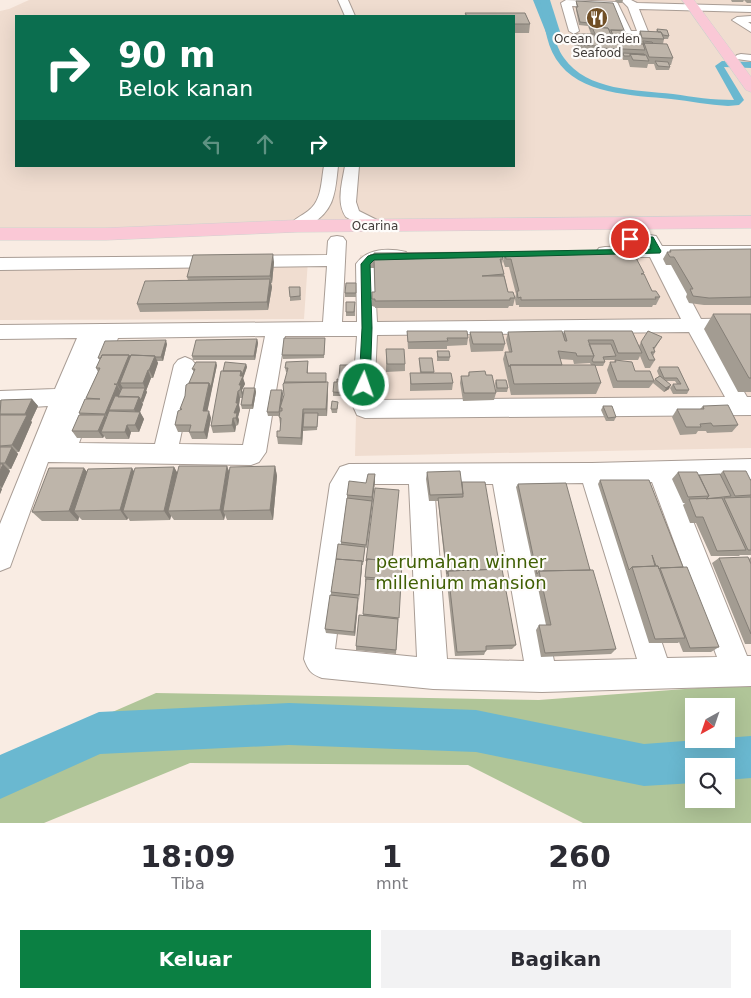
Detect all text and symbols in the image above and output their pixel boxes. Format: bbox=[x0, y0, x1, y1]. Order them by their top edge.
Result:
restaurant icon: Ocean Garden Seafood bbox=[585, 6, 609, 30]
place label: Ocean Garden Seafood bbox=[554, 32, 640, 60]
icon: right bbox=[35, 35, 100, 100]
text: 90 m bbox=[118, 35, 215, 75]
text: Belok kanan bbox=[118, 76, 253, 101]
icon: left bbox=[198, 130, 226, 158]
icon: ahead bbox=[251, 130, 279, 158]
icon: right bbox=[304, 130, 332, 158]
pin bbox=[609, 218, 651, 260]
street label: Ocarina bbox=[352, 219, 398, 233]
icon: arrive bbox=[616, 225, 644, 253]
position arrow bbox=[337, 358, 389, 410]
park label: perumahan winner millenium mansion bbox=[375, 551, 547, 593]
north arrow bbox=[685, 698, 735, 748]
map controls bbox=[685, 698, 735, 808]
button: search bbox=[685, 758, 735, 808]
text: 18:09 bbox=[140, 839, 236, 874]
text: 1 bbox=[382, 839, 402, 874]
text: 260 bbox=[548, 839, 611, 874]
text: Tiba bbox=[171, 874, 205, 893]
text: mnt bbox=[376, 874, 408, 893]
text: m bbox=[572, 874, 587, 893]
button: Keluar bbox=[20, 930, 371, 988]
button: Bagikan bbox=[381, 930, 731, 988]

